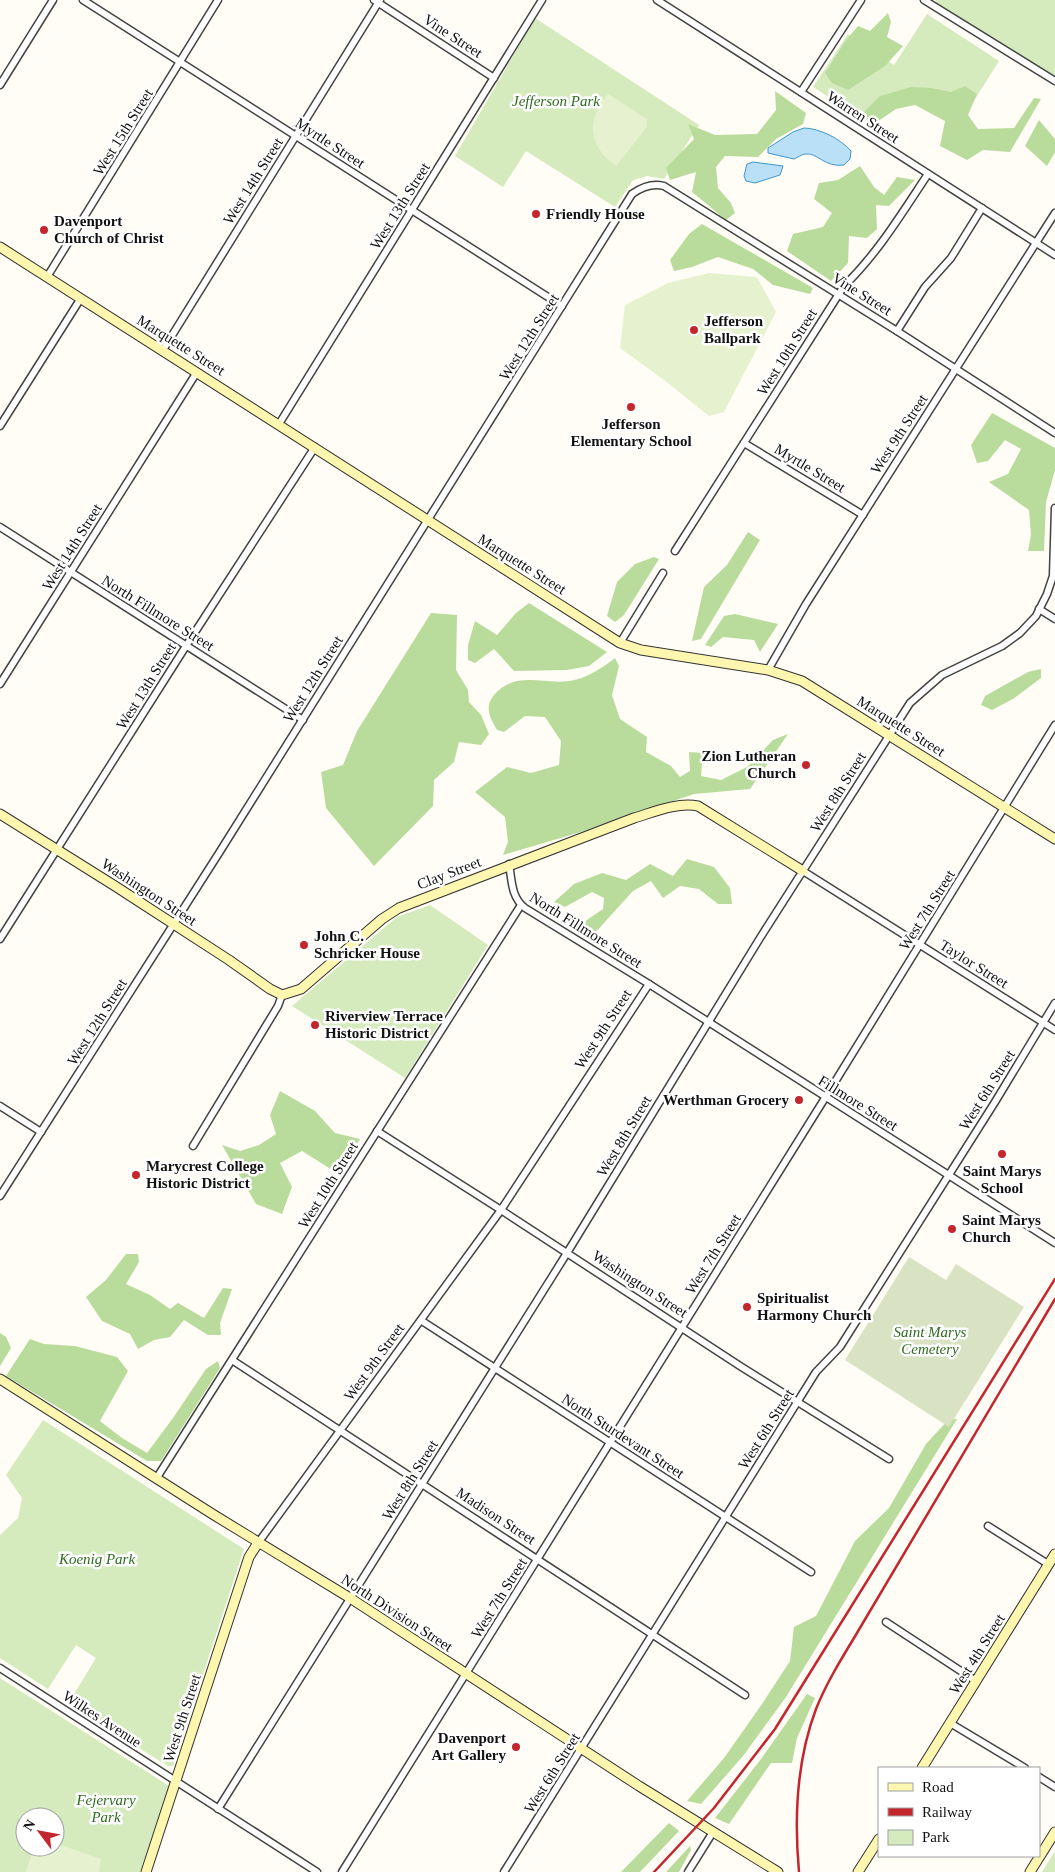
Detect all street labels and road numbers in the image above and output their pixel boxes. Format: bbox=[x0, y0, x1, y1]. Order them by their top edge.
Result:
street label: Vine Street bbox=[421, 11, 486, 61]
street label: West 15th Street bbox=[90, 85, 156, 178]
street label: Warren Street bbox=[824, 88, 903, 147]
street label: Myrtle Street bbox=[292, 115, 368, 172]
street label: West 14th Street bbox=[220, 134, 286, 227]
street label: West 13th Street bbox=[367, 159, 433, 252]
street label: Vine Street bbox=[829, 269, 895, 319]
street label: West 12th Street bbox=[496, 290, 562, 383]
street label: West 10th Street bbox=[754, 305, 820, 398]
street label: Marquette Street bbox=[134, 312, 229, 379]
street label: West 9th Street bbox=[867, 391, 931, 477]
street label: Myrtle Street bbox=[772, 441, 849, 496]
street label: West 14th Street bbox=[39, 500, 105, 593]
street label: Marquette Street bbox=[475, 531, 570, 598]
street label: North Fillmore Street bbox=[99, 572, 218, 654]
street label: West 12th Street bbox=[280, 632, 346, 725]
street label: West 13th Street bbox=[113, 639, 179, 732]
street label: Marquette Street bbox=[854, 693, 949, 760]
street label: West 8th Street bbox=[807, 748, 869, 835]
street label: Clay Street bbox=[415, 853, 484, 892]
street label: Washington Street bbox=[99, 855, 200, 929]
street label: West 7th Street bbox=[896, 866, 958, 953]
street label: North Fillmore Street bbox=[527, 889, 646, 971]
street label: Taylor Street bbox=[937, 937, 1012, 992]
street label: West 12th Street bbox=[64, 975, 130, 1068]
street label: West 9th Street bbox=[571, 986, 635, 1072]
street label: West 6th Street bbox=[956, 1046, 1018, 1133]
street label: Fillmore Street bbox=[815, 1072, 901, 1134]
street label: West 8th Street bbox=[594, 1092, 655, 1179]
street label: West 10th Street bbox=[295, 1138, 361, 1231]
street label: West 7th Street bbox=[682, 1210, 744, 1297]
street label: Washington Street bbox=[590, 1247, 691, 1321]
street label: West 9th Street bbox=[341, 1320, 408, 1404]
street label: West 6th Street bbox=[735, 1385, 797, 1472]
street label: North Sturdevant Street bbox=[559, 1390, 688, 1482]
street label: West 8th Street bbox=[379, 1436, 441, 1523]
street label: Madison Street bbox=[453, 1484, 539, 1548]
street label: West 7th Street bbox=[468, 1554, 530, 1641]
street label: North Division Street bbox=[338, 1571, 456, 1655]
street label: West 4th Street bbox=[946, 1610, 1008, 1697]
street label: West 9th Street bbox=[160, 1671, 204, 1764]
street label: Wilkes Avenue bbox=[60, 1688, 145, 1750]
street label: West 6th Street bbox=[521, 1729, 583, 1816]

